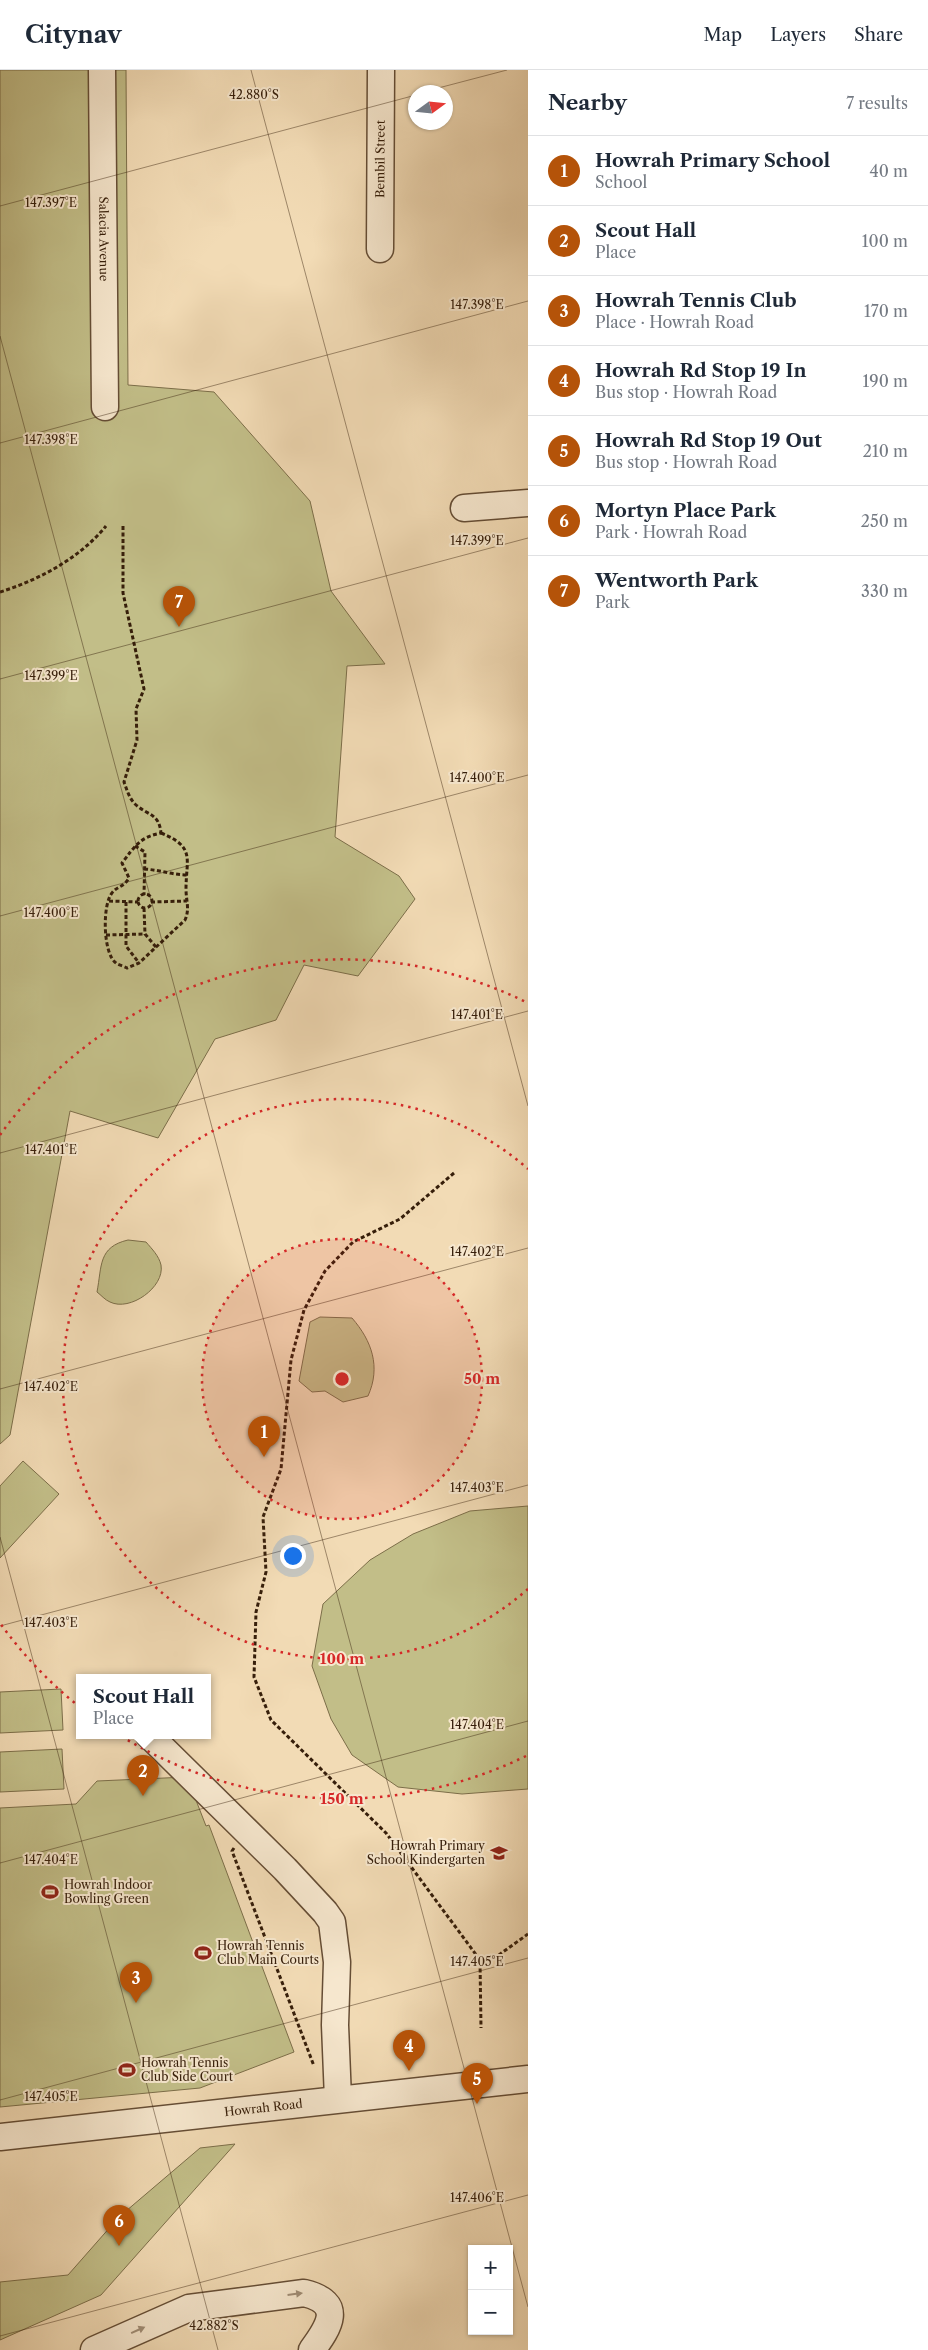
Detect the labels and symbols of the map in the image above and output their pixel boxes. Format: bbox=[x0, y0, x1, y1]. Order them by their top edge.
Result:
north arrow bbox=[408, 85, 453, 130]
text: 42.880°S bbox=[229, 87, 279, 102]
street label: Bembil Street bbox=[372, 119, 388, 198]
text: 147.397°E bbox=[25, 195, 77, 210]
street label: Salacia Avenue bbox=[96, 196, 112, 282]
text: 147.398°E bbox=[450, 297, 504, 312]
text: 147.398°E bbox=[24, 432, 78, 447]
text: 147.399°E bbox=[450, 533, 504, 548]
pin: 7 bbox=[163, 586, 195, 627]
text: 147.399°E bbox=[24, 668, 78, 683]
text: 147.400°E bbox=[450, 770, 504, 785]
text: 147.400°E bbox=[24, 905, 78, 920]
text: 147.401°E bbox=[451, 1007, 503, 1022]
text: 147.401°E bbox=[25, 1142, 77, 1157]
text: 147.402°E bbox=[450, 1244, 504, 1259]
text: 50 m bbox=[464, 1369, 500, 1388]
centre of rings bbox=[333, 1370, 351, 1388]
text: 147.402°E bbox=[24, 1379, 78, 1394]
pin: 1 bbox=[248, 1416, 280, 1457]
text: 147.403°E bbox=[450, 1480, 504, 1495]
your location bbox=[280, 1543, 306, 1569]
text: 147.403°E bbox=[24, 1615, 78, 1630]
text: 100 m bbox=[320, 1649, 364, 1668]
text: 147.404°E bbox=[450, 1717, 504, 1732]
pin: 2 bbox=[127, 1755, 159, 1796]
text: 150 m bbox=[320, 1789, 364, 1808]
place label: Howrah Primary School Kindergarten bbox=[367, 1838, 485, 1867]
school or university icon: Howrah Primary School Kindergarten bbox=[489, 1843, 509, 1863]
text: 147.404°E bbox=[24, 1852, 78, 1867]
place label: Howrah Indoor Bowling Green bbox=[64, 1877, 152, 1906]
sports icon: Howrah Indoor Bowling Green bbox=[40, 1882, 60, 1902]
place label: Howrah Tennis Club Main Courts bbox=[217, 1938, 319, 1967]
sports icon: Howrah Tennis Club Main Courts bbox=[193, 1943, 213, 1963]
text: 147.405°E bbox=[450, 1954, 504, 1969]
pin: 3 bbox=[120, 1962, 152, 2003]
pin: 4 bbox=[393, 2030, 425, 2071]
place label: Howrah Tennis Club Side Court bbox=[141, 2055, 234, 2084]
sports icon: Howrah Tennis Club Side Court bbox=[117, 2060, 137, 2080]
pin: 5 bbox=[461, 2063, 493, 2104]
text: 147.405°E bbox=[24, 2089, 78, 2104]
street label: Howrah Road bbox=[223, 2096, 304, 2119]
text: 147.406°E bbox=[450, 2190, 504, 2205]
pin: 6 bbox=[103, 2205, 135, 2246]
one-way arrow bbox=[288, 2290, 304, 2298]
text: 42.882°S bbox=[189, 2318, 239, 2333]
one-way arrow bbox=[131, 2326, 145, 2334]

